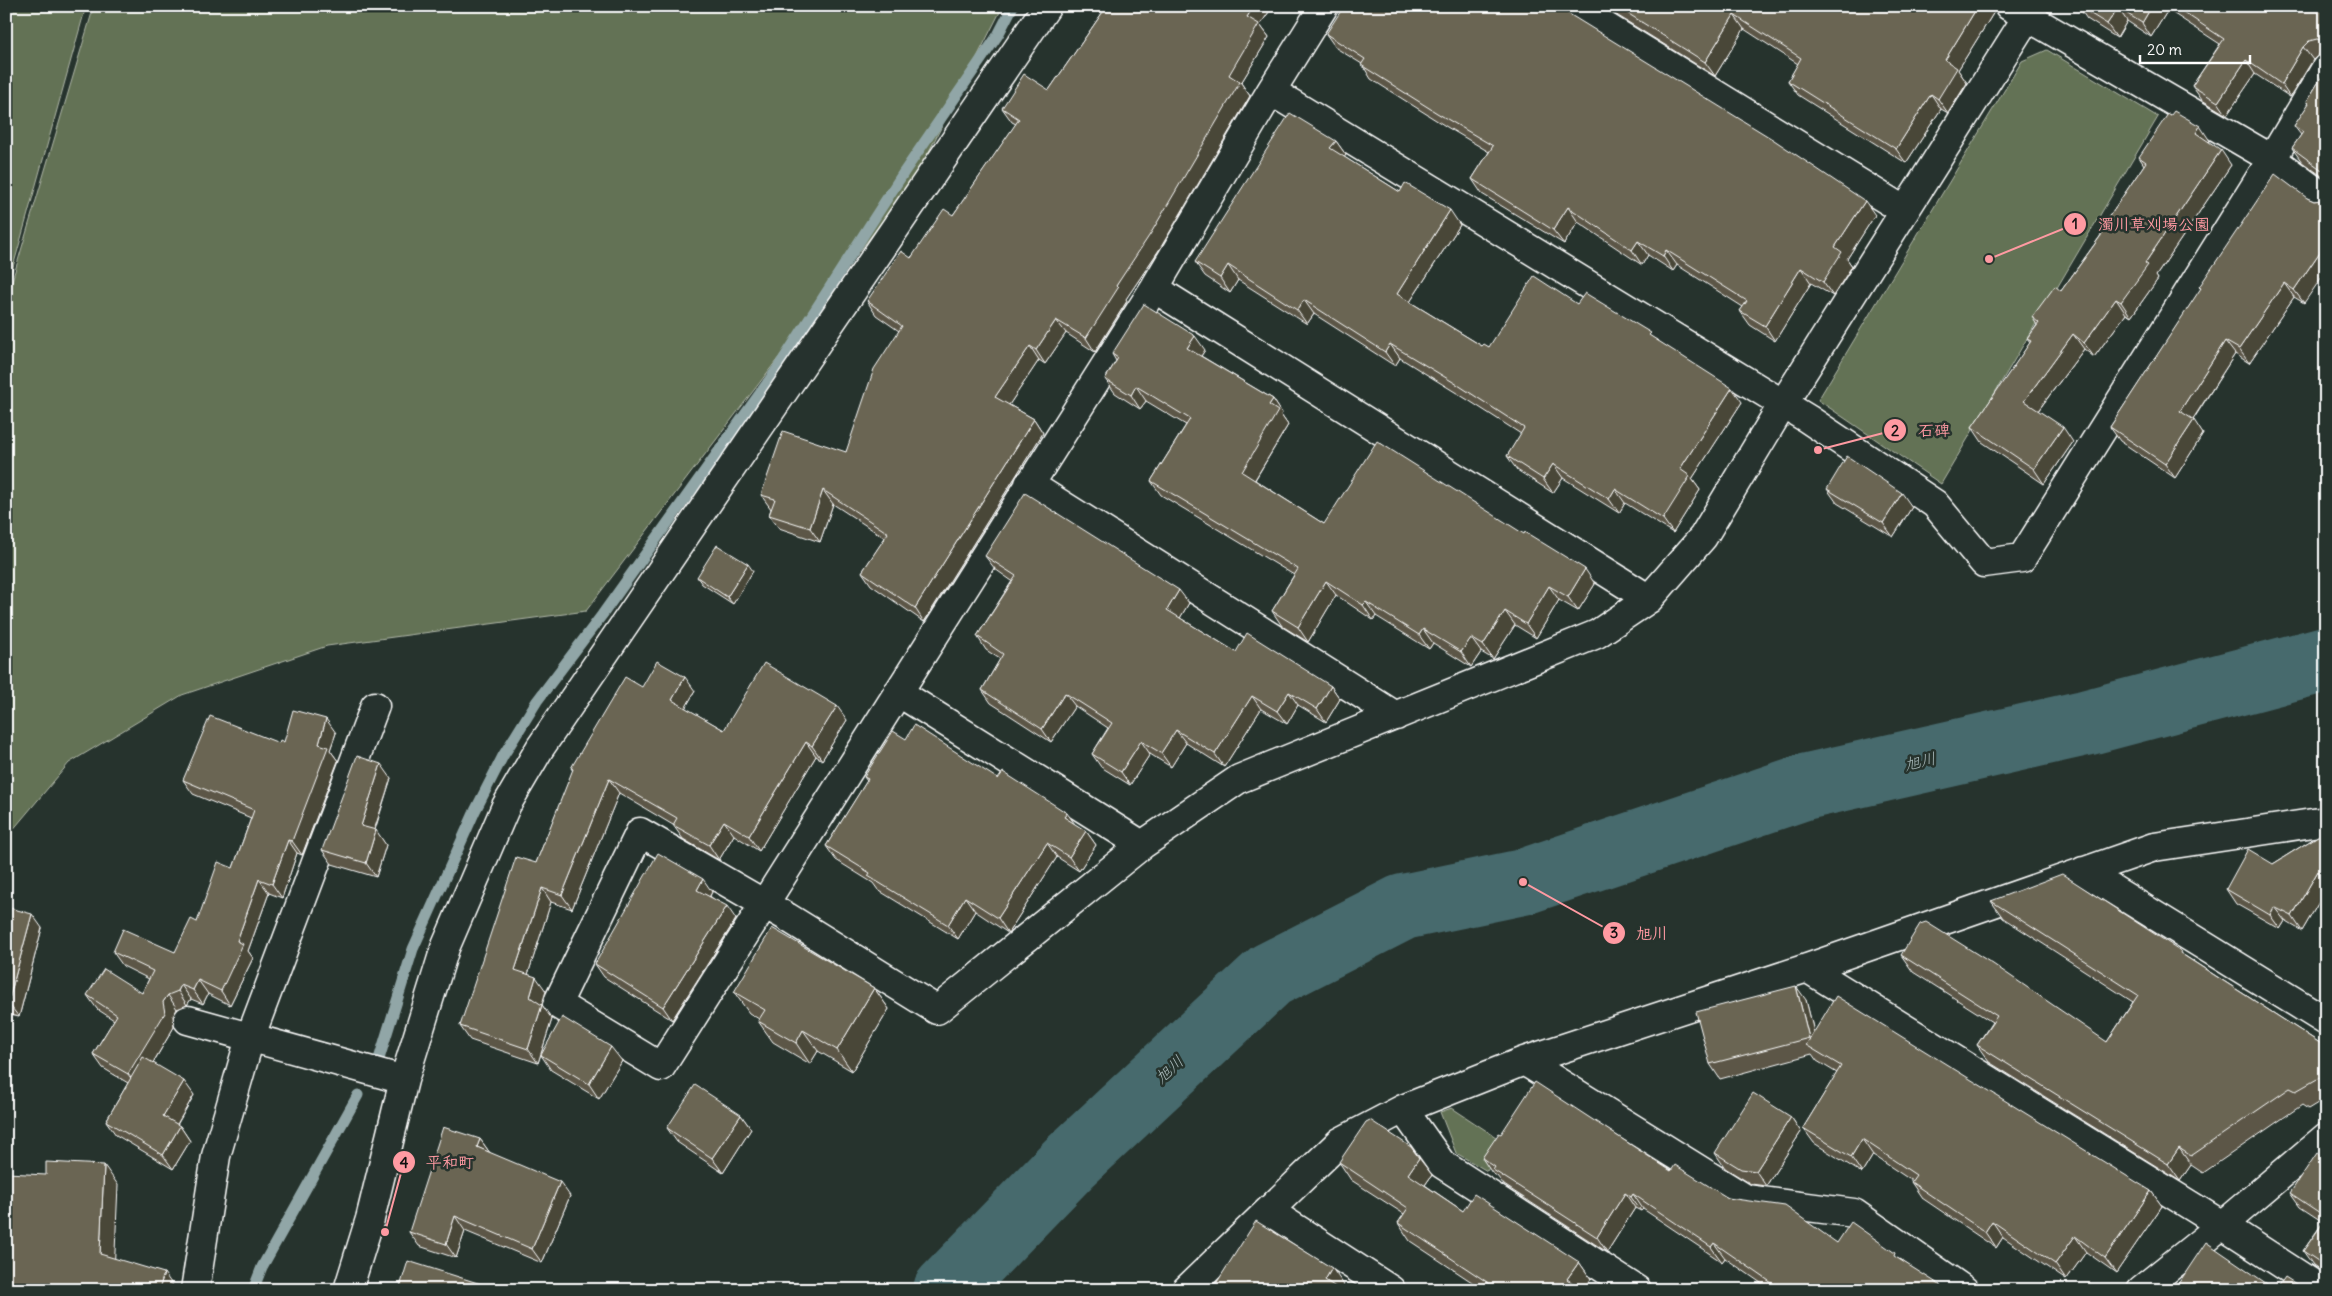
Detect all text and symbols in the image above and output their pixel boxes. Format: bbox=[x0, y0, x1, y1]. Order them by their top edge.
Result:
scale bar bbox=[2140, 32, 2250, 64]
text: 20 m bbox=[2147, 40, 2182, 59]
callout: 濁川草刈場公園 bbox=[2063, 209, 2220, 240]
text: 1 bbox=[2072, 214, 2078, 233]
text: 濁川草刈場公園 bbox=[2098, 214, 2210, 234]
callout: 石碑 bbox=[1883, 415, 1960, 446]
text: 石碑 bbox=[1918, 420, 1950, 440]
text: 2 bbox=[1891, 421, 1899, 440]
water label: 旭川 bbox=[1902, 748, 1938, 774]
callout: 旭川 bbox=[1601, 918, 1678, 949]
text: 3 bbox=[1610, 923, 1618, 942]
text: 旭川 bbox=[1636, 923, 1668, 943]
water label: 旭川 bbox=[1150, 1051, 1188, 1087]
callout: 平和町 bbox=[391, 1147, 484, 1178]
text: 平和町 bbox=[426, 1152, 474, 1172]
text: 4 bbox=[400, 1153, 409, 1172]

